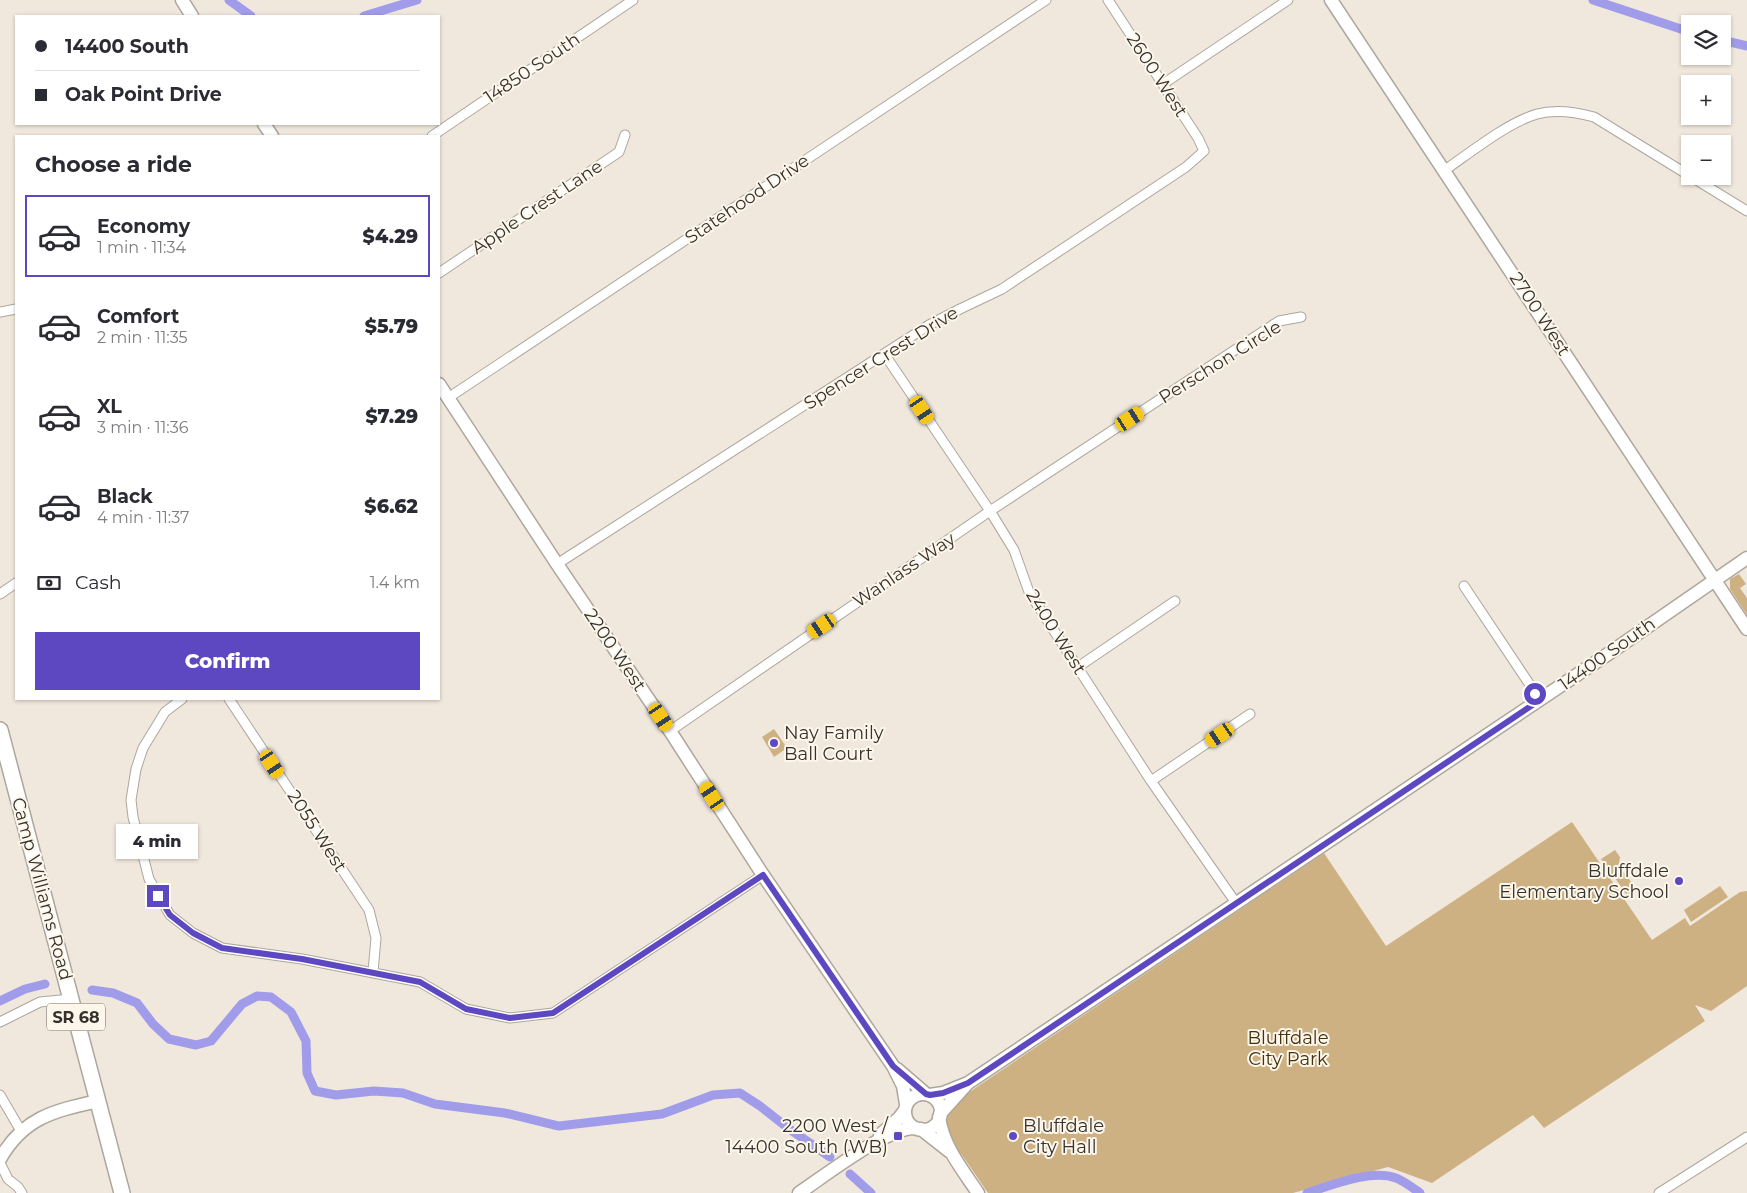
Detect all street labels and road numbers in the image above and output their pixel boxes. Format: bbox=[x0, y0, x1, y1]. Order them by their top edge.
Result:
street label: 14850 South bbox=[480, 28, 584, 108]
street label: 2600 West bbox=[1122, 29, 1192, 121]
street label: Statehood Drive bbox=[681, 149, 813, 249]
street label: Apple Crest Lane bbox=[467, 155, 607, 259]
street label: 2700 West bbox=[1505, 268, 1575, 360]
street label: Spencer Crest Drive bbox=[800, 302, 962, 414]
street label: Perschon Circle bbox=[1155, 315, 1285, 408]
street label: Wanlass Way bbox=[849, 528, 960, 612]
street label: 2400 West bbox=[1021, 585, 1091, 679]
street label: 2200 West bbox=[579, 604, 651, 696]
street label: 14400 South bbox=[1554, 613, 1660, 695]
street label: 2055 West bbox=[282, 786, 352, 876]
street label: Camp Williams Road bbox=[7, 795, 77, 983]
road number: SR 68 bbox=[47, 1004, 105, 1030]

